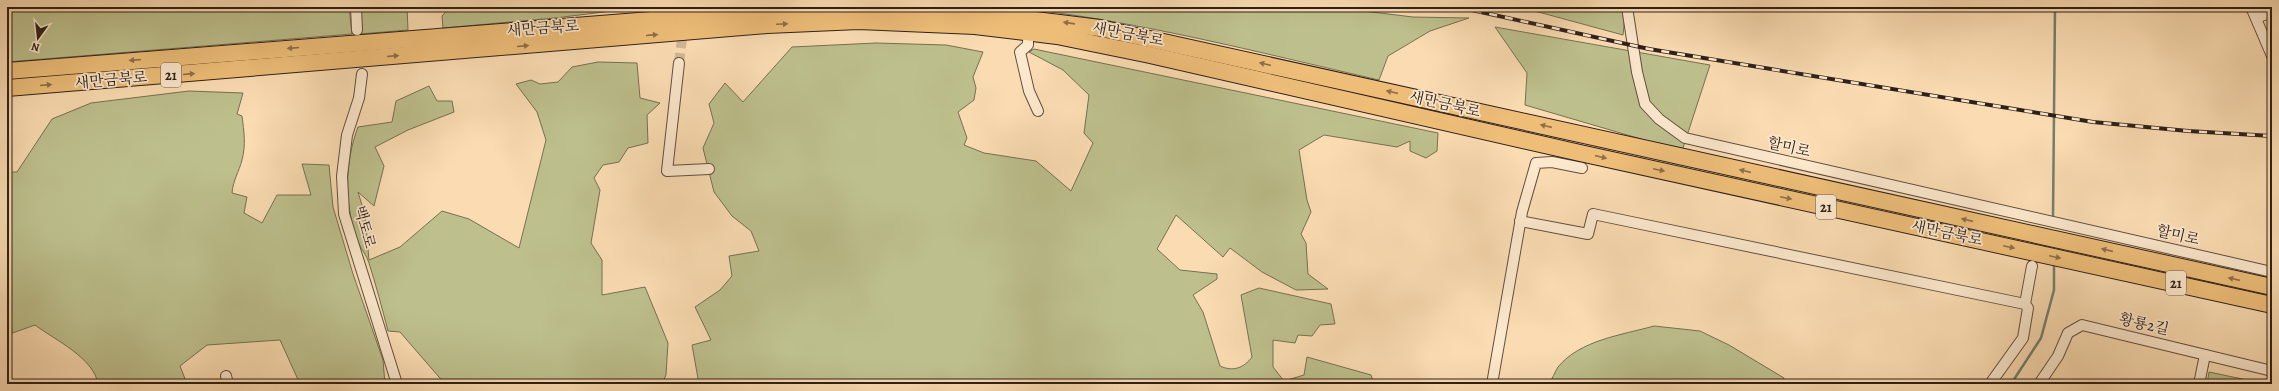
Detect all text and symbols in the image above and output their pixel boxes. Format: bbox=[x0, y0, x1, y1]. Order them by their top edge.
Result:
street label: 새만금북로 bbox=[506, 15, 580, 41]
street label: 새만금북로 bbox=[1091, 17, 1166, 51]
north arrow bbox=[18, 18, 58, 58]
one-way arrow bbox=[1063, 20, 1075, 26]
one-way arrow bbox=[776, 21, 788, 28]
one-way arrow bbox=[646, 31, 658, 38]
text: N bbox=[30, 39, 41, 55]
one-way arrow bbox=[517, 42, 529, 49]
one-way arrow bbox=[286, 44, 299, 51]
one-way arrow bbox=[387, 53, 399, 60]
one-way arrow bbox=[129, 57, 141, 64]
one-way arrow bbox=[1259, 60, 1271, 66]
road number: 21 bbox=[161, 63, 181, 87]
street label: 새만금북로 bbox=[74, 67, 148, 93]
one-way arrow bbox=[183, 70, 195, 77]
one-way arrow bbox=[40, 82, 52, 89]
street label: 새만금북로 bbox=[1407, 86, 1483, 122]
one-way arrow bbox=[1385, 88, 1398, 94]
one-way arrow bbox=[1540, 123, 1552, 129]
street label: 할미로 bbox=[1766, 132, 1813, 162]
one-way arrow bbox=[1595, 155, 1607, 161]
one-way arrow bbox=[1739, 167, 1751, 173]
one-way arrow bbox=[1653, 168, 1666, 174]
road number: 21 bbox=[1816, 195, 1836, 219]
one-way arrow bbox=[1780, 196, 1793, 202]
street label: 백토로 bbox=[350, 203, 380, 251]
street label: 새만금북로 bbox=[1909, 216, 1985, 250]
one-way arrow bbox=[1961, 217, 1974, 223]
street label: 할미로 bbox=[2155, 220, 2202, 250]
one-way arrow bbox=[2003, 244, 2015, 250]
one-way arrow bbox=[2101, 247, 2113, 253]
one-way arrow bbox=[2049, 254, 2061, 260]
road number: 21 bbox=[2166, 271, 2186, 295]
one-way arrow bbox=[2228, 275, 2240, 281]
street label: 황룡2길 bbox=[2117, 309, 2171, 339]

